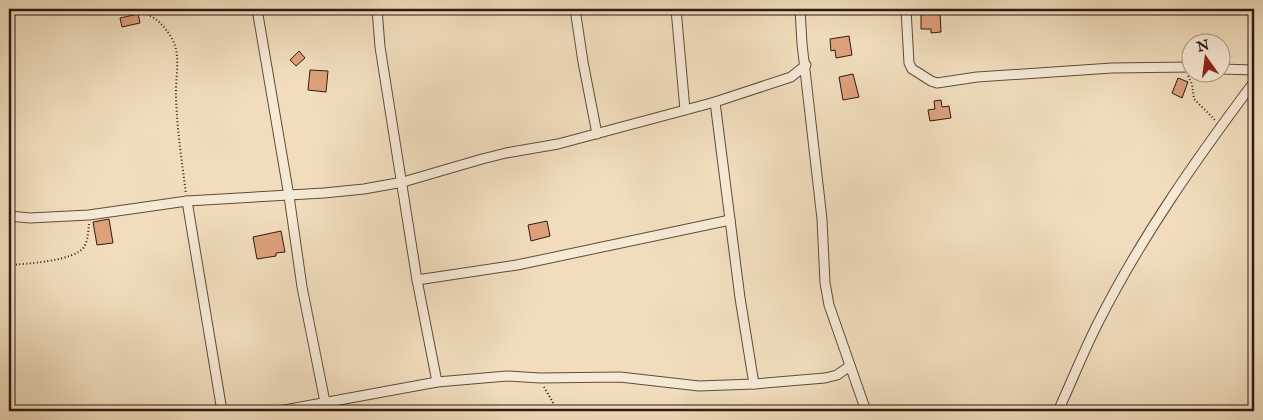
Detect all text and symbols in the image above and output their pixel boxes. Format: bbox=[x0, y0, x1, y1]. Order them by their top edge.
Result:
north arrow bbox=[1180, 32, 1230, 82]
text: N bbox=[1194, 36, 1211, 57]

